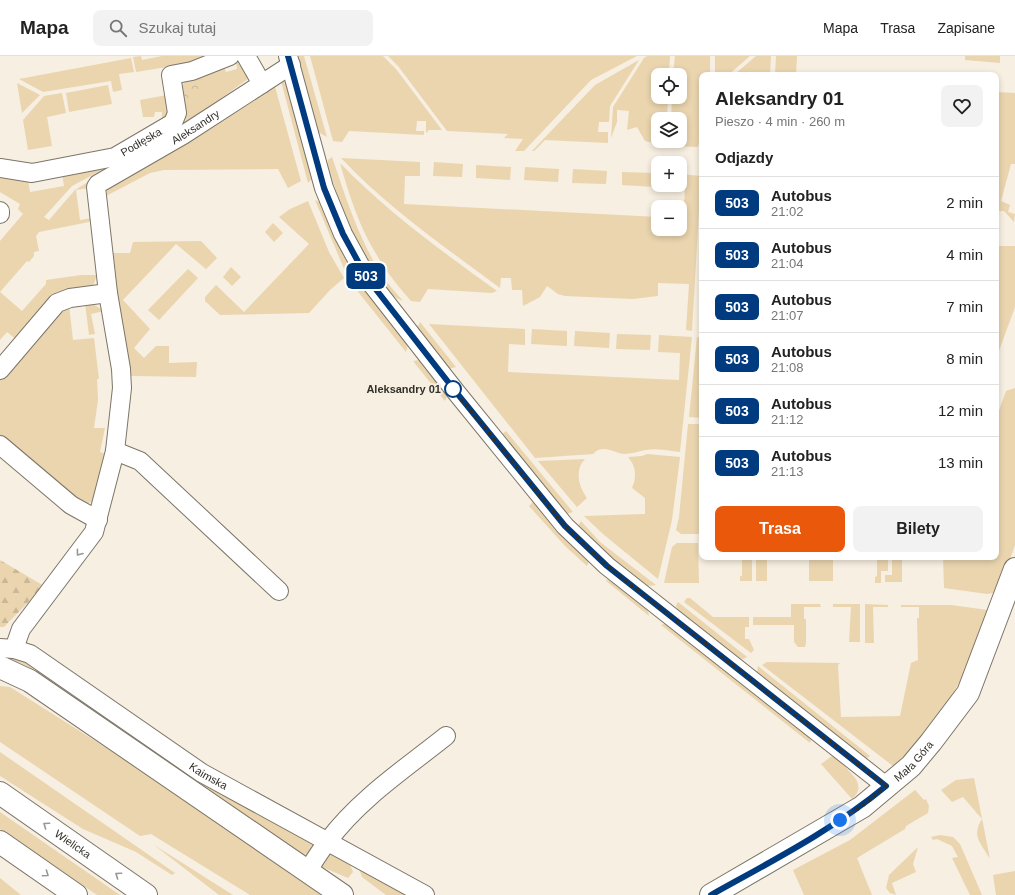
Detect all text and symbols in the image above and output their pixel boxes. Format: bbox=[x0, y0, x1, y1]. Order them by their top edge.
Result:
search box bbox=[93, 10, 373, 46]
text: Mapa bbox=[20, 17, 69, 38]
icon: search bbox=[107, 17, 129, 39]
text: Szukaj tutaj bbox=[139, 19, 216, 36]
text: Mapa bbox=[823, 20, 858, 36]
text: Trasa bbox=[880, 20, 915, 36]
text: Zapisane bbox=[937, 20, 995, 36]
map controls bbox=[651, 68, 687, 236]
button: locate bbox=[651, 68, 687, 104]
button: heart bbox=[941, 85, 983, 127]
text: Aleksandry 01 bbox=[715, 88, 844, 109]
street label: Aleksandry bbox=[169, 107, 222, 146]
button: layers bbox=[651, 112, 687, 148]
text: Pieszo · 4 min · 260 m bbox=[715, 114, 845, 129]
street label: Podłęska bbox=[118, 125, 164, 158]
text: Odjazdy bbox=[715, 149, 773, 166]
button: + bbox=[651, 156, 687, 192]
text: Autobus bbox=[771, 187, 832, 204]
text: 2 min bbox=[946, 194, 983, 211]
text: 503 bbox=[725, 195, 749, 211]
button: − bbox=[651, 200, 687, 236]
text: 21:02 bbox=[771, 204, 804, 219]
text: Autobus bbox=[771, 239, 832, 256]
text: 4 min bbox=[946, 246, 983, 263]
text: 503 bbox=[725, 247, 749, 263]
text: 21:04 bbox=[771, 256, 804, 271]
line badge: 503 bbox=[343, 263, 389, 289]
text: 503 bbox=[354, 268, 378, 284]
text: Autobus bbox=[771, 291, 832, 308]
text: 7 min bbox=[946, 298, 983, 315]
text: 503 bbox=[725, 299, 749, 315]
text: 21:07 bbox=[771, 308, 804, 323]
text: Autobus bbox=[771, 343, 832, 360]
text: 8 min bbox=[946, 350, 983, 367]
text: 503 bbox=[725, 351, 749, 367]
text: 21:08 bbox=[771, 360, 804, 375]
marker: Aleksandry 01 bbox=[444, 380, 462, 398]
place label: Aleksandry 01 bbox=[366, 383, 441, 395]
text: Autobus bbox=[771, 395, 832, 412]
text: 12 min bbox=[938, 402, 983, 419]
text: 503 bbox=[725, 403, 749, 419]
text: 21:12 bbox=[771, 412, 804, 427]
text: Autobus bbox=[771, 447, 832, 464]
text: 13 min bbox=[938, 454, 983, 471]
text: 503 bbox=[725, 455, 749, 471]
text: 21:13 bbox=[771, 464, 804, 479]
button: Trasa bbox=[715, 506, 845, 552]
button: Bilety bbox=[853, 506, 983, 552]
one-way arrow bbox=[76, 549, 83, 556]
street label: Mała Góra bbox=[892, 738, 936, 784]
street label: Kaimska bbox=[187, 760, 230, 792]
your location bbox=[830, 810, 850, 830]
one-way arrow bbox=[43, 822, 50, 830]
street label: Wielicka bbox=[53, 827, 94, 861]
one-way arrow bbox=[42, 869, 49, 877]
one-way arrow bbox=[115, 872, 122, 880]

